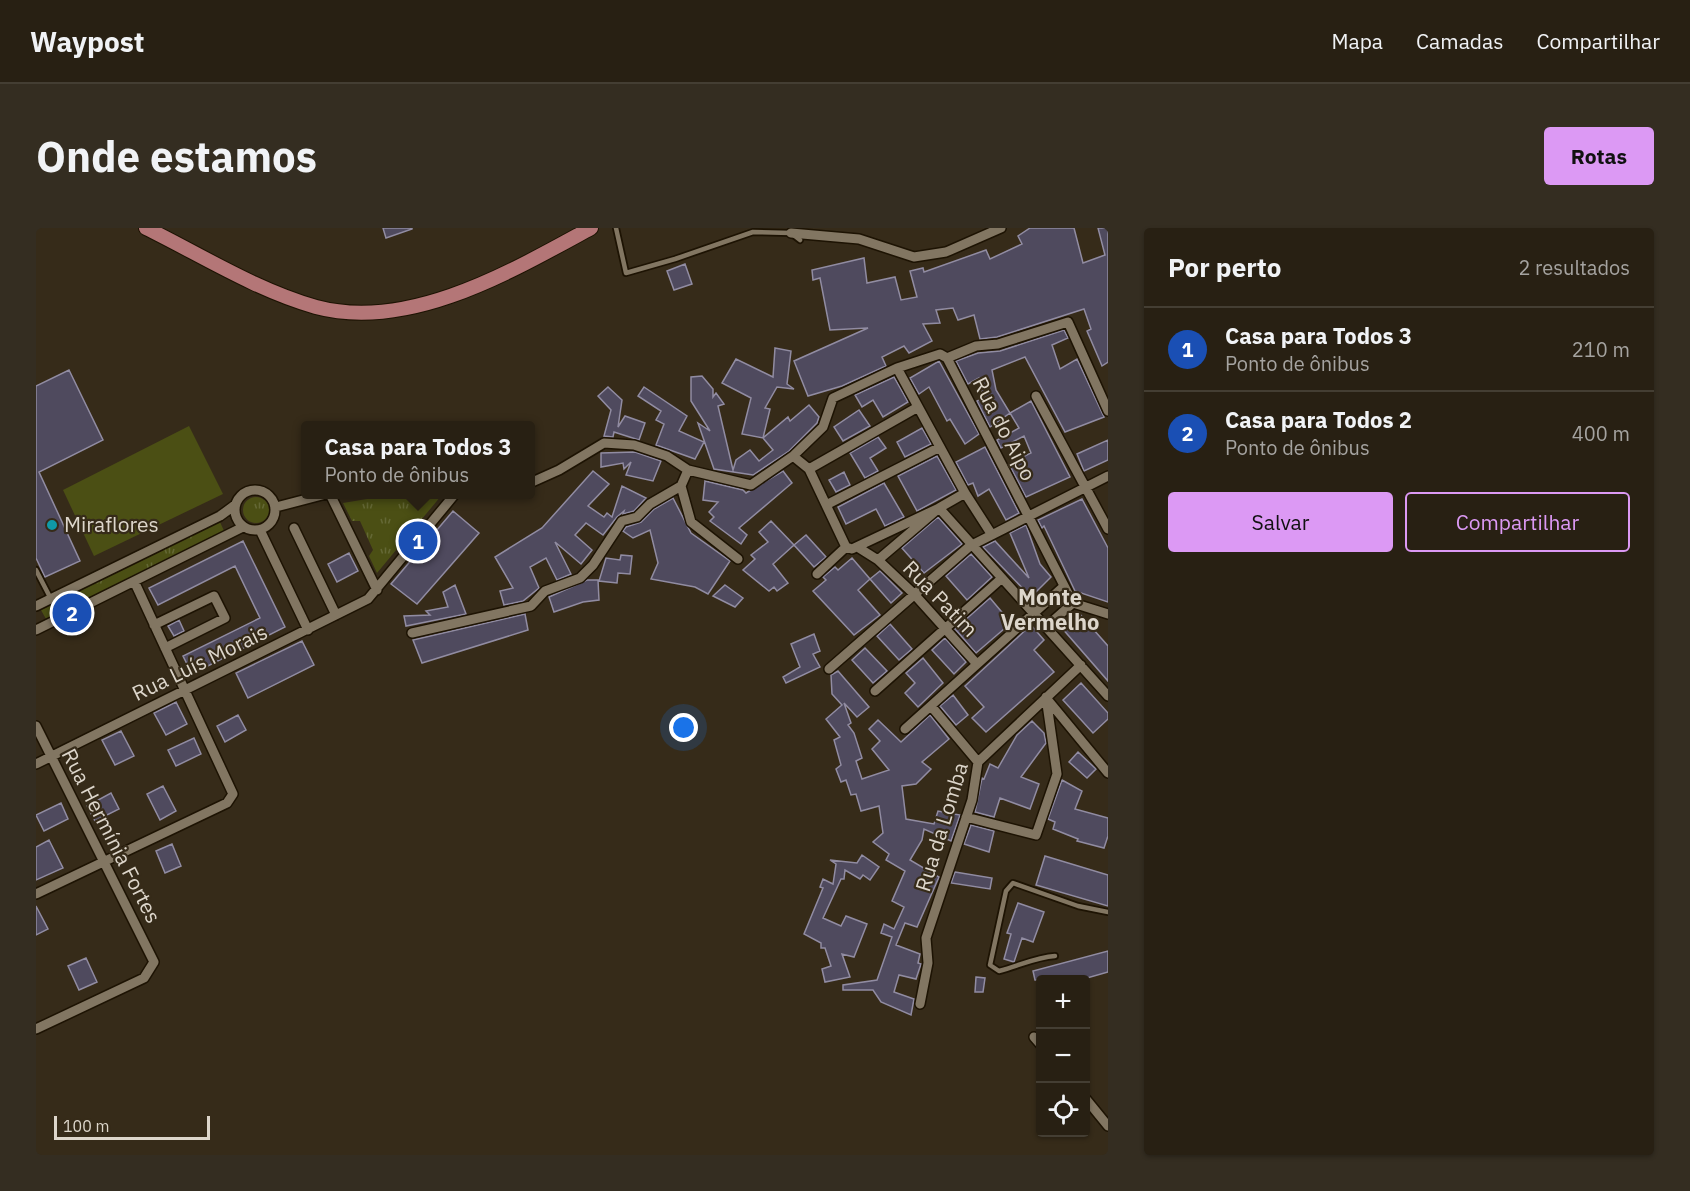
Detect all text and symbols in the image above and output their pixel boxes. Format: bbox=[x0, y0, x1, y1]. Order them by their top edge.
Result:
text: Waypost bbox=[30, 23, 144, 60]
text: Mapa bbox=[1331, 27, 1383, 55]
text: Camadas bbox=[1416, 27, 1503, 55]
text: Compartilhar bbox=[1536, 27, 1660, 55]
button: Rotas bbox=[1544, 127, 1654, 185]
text: Onde estamos bbox=[36, 129, 317, 184]
text: Por perto bbox=[1168, 250, 1281, 284]
text: 2 resultados bbox=[1518, 254, 1630, 281]
text: Casa para Todos 3 bbox=[1225, 321, 1412, 350]
text: 1 bbox=[1182, 336, 1194, 363]
text: 210 m bbox=[1572, 336, 1630, 363]
text: Ponto de ônibus bbox=[1225, 350, 1370, 377]
street label: Rua do Aipo bbox=[967, 372, 1043, 485]
text: Casa para Todos 2 bbox=[1225, 405, 1412, 434]
text: 2 bbox=[1182, 420, 1194, 447]
text: 400 m bbox=[1572, 420, 1630, 447]
popup bbox=[301, 421, 535, 499]
text: Casa para Todos 3 bbox=[325, 432, 511, 461]
text: Ponto de ônibus bbox=[1225, 434, 1370, 461]
text: Ponto de ônibus bbox=[325, 461, 469, 488]
button: Salvar bbox=[1168, 492, 1393, 552]
button: Compartilhar bbox=[1405, 492, 1630, 552]
place label: Miraflores bbox=[64, 510, 159, 538]
marker: Miraflores bbox=[45, 518, 59, 532]
pin: 1 bbox=[398, 518, 437, 564]
street label: Rua Patim bbox=[897, 554, 984, 643]
district label: Monte Vermelho bbox=[1000, 582, 1100, 636]
pin: 2 bbox=[52, 590, 92, 636]
street label: Rua Luís Morais bbox=[127, 617, 272, 707]
your location bbox=[669, 713, 698, 742]
street label: Rua Hermínia Fortes bbox=[56, 743, 168, 928]
street label: Rua da Lomba bbox=[908, 759, 974, 895]
map controls bbox=[1036, 975, 1090, 1137]
button: + bbox=[1036, 975, 1090, 1029]
button: − bbox=[1036, 1029, 1090, 1083]
button: locate bbox=[1036, 1083, 1090, 1137]
scale bar bbox=[54, 1113, 210, 1140]
text: 100 m bbox=[63, 1116, 110, 1136]

